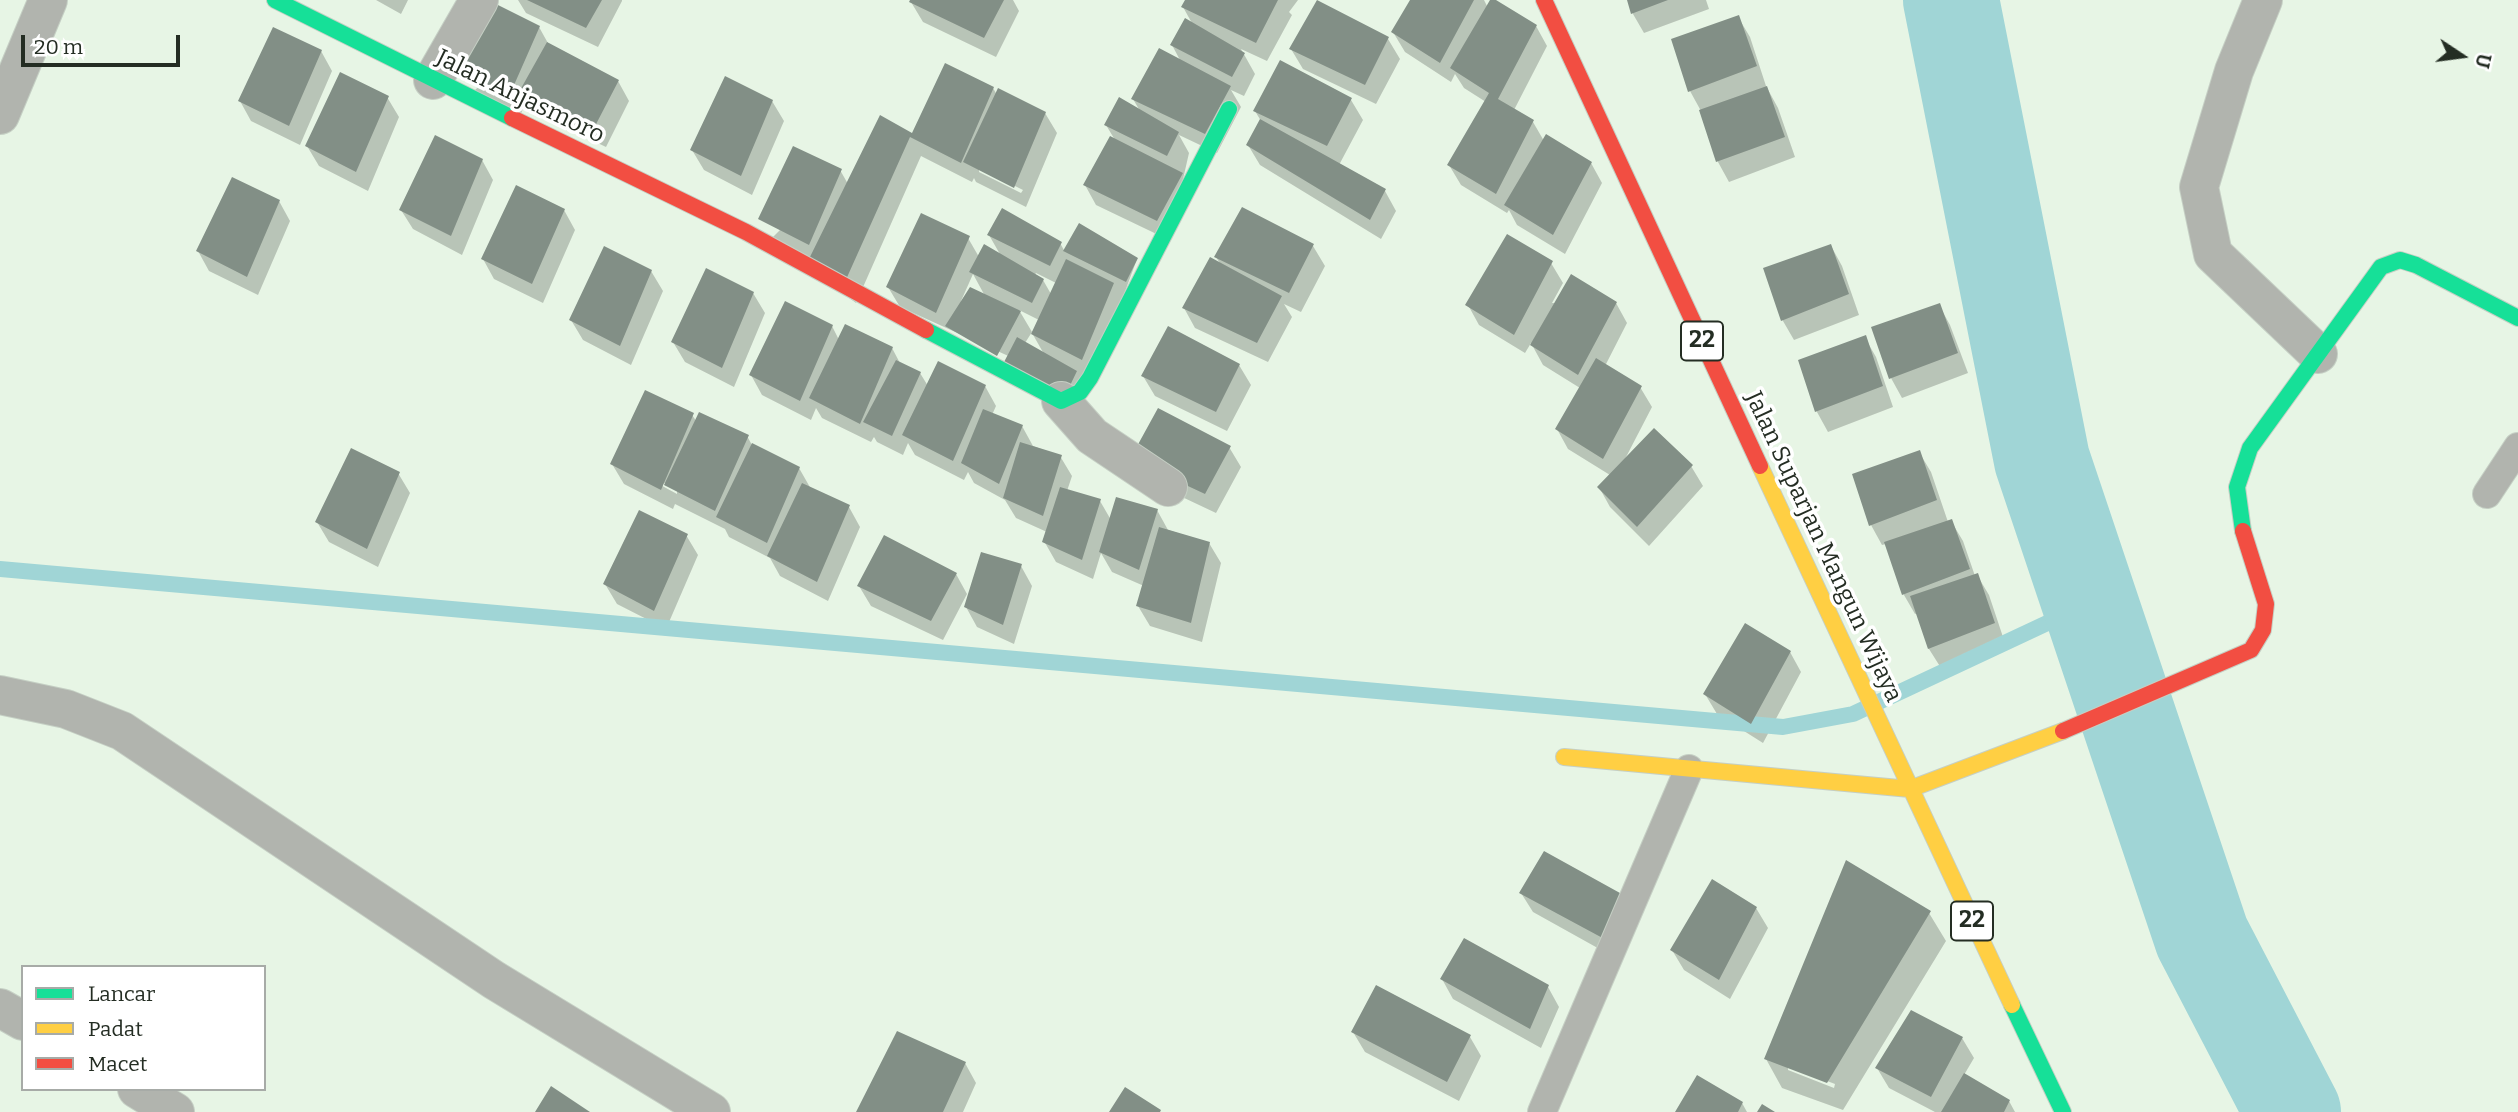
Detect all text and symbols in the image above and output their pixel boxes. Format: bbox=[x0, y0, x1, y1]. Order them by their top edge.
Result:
scale bar bbox=[24, 21, 184, 65]
north arrow bbox=[2427, 21, 2497, 91]
text: 20 m bbox=[34, 34, 83, 60]
street label: Jalan Anjasmoro bbox=[431, 44, 609, 150]
text: U bbox=[2470, 51, 2496, 70]
road number: 22 bbox=[1681, 322, 1723, 360]
street label: Jalan Suparjan Mangun Wijaya bbox=[1738, 387, 1908, 707]
road number: 22 bbox=[1951, 902, 1993, 940]
legend bbox=[21, 965, 266, 1091]
text: Lancar bbox=[88, 981, 155, 1007]
text: Padat bbox=[88, 1016, 143, 1042]
text: Macet bbox=[88, 1051, 147, 1077]

